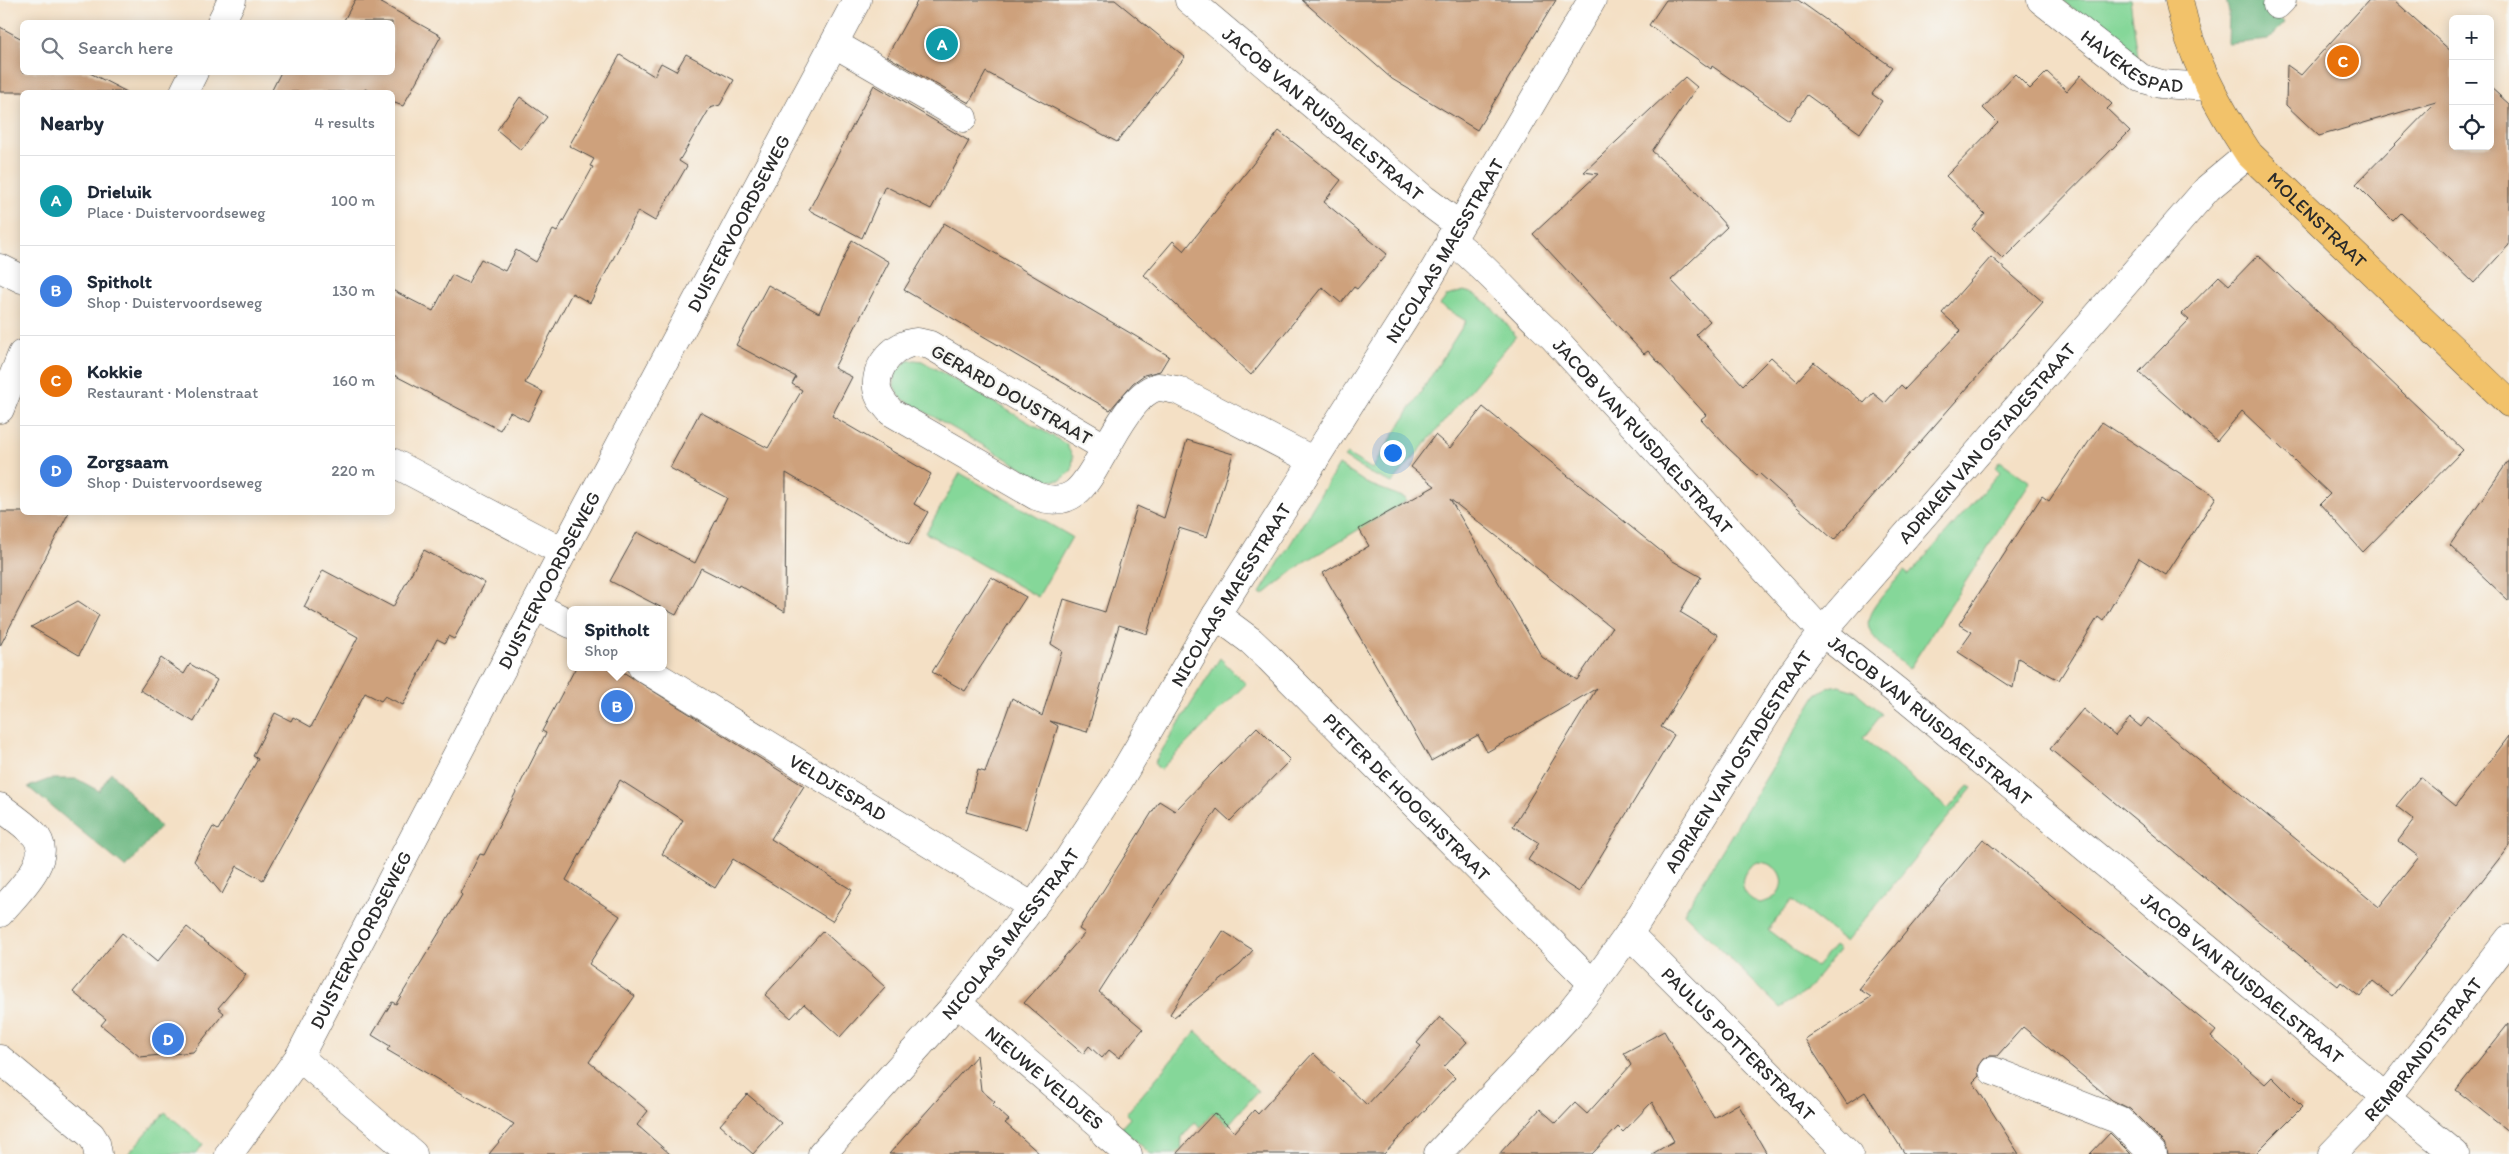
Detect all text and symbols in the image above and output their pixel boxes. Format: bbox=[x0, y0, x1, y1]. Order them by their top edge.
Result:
map controls bbox=[2449, 15, 2494, 150]
button: + bbox=[2449, 15, 2494, 60]
search box bbox=[20, 20, 395, 75]
street label: JACOB VAN RUISDAELSTRAAT bbox=[1218, 22, 1429, 206]
street label: HAVEKESPAD bbox=[2076, 24, 2184, 97]
pin: A bbox=[926, 25, 958, 63]
icon: search bbox=[38, 34, 66, 62]
text: Search here bbox=[78, 36, 173, 59]
pin: C bbox=[2327, 42, 2359, 80]
button: − bbox=[2449, 60, 2494, 105]
button: locate bbox=[2449, 105, 2494, 150]
text: Nearby bbox=[40, 110, 104, 135]
text: 4 results bbox=[314, 113, 375, 132]
street label: DUISTERVOORDSEWEG bbox=[682, 131, 795, 316]
street label: NICOLAAS MAESSTRAAT bbox=[1380, 154, 1509, 347]
street label: MOLENSTRAAT bbox=[2263, 167, 2372, 273]
text: Drieluik bbox=[87, 180, 152, 203]
text: A bbox=[51, 191, 61, 210]
text: 100 m bbox=[331, 191, 375, 210]
text: Place · Duistervoordseweg bbox=[87, 203, 266, 222]
text: Spitholt bbox=[87, 270, 152, 293]
text: B bbox=[51, 281, 61, 300]
text: 130 m bbox=[332, 281, 375, 300]
text: Shop · Duistervoordseweg bbox=[87, 293, 262, 312]
street label: JACOB VAN RUISDAELSTRAAT bbox=[1548, 334, 1738, 539]
street label: ADRIAEN VAN OSTADESTRAAT bbox=[1893, 338, 2081, 548]
street label: GERARD DOUSTRAAT bbox=[927, 339, 1097, 450]
text: Kokkie bbox=[87, 360, 142, 383]
text: C bbox=[51, 371, 61, 390]
text: 160 m bbox=[332, 371, 375, 390]
text: Restaurant · Molenstraat bbox=[87, 383, 258, 402]
your location bbox=[1380, 440, 1406, 466]
text: Zorgsaam bbox=[87, 450, 168, 473]
text: D bbox=[51, 461, 61, 480]
text: 220 m bbox=[331, 461, 375, 480]
text: Shop · Duistervoordseweg bbox=[87, 473, 262, 492]
street label: DUISTERVOORDSEWEG bbox=[493, 487, 605, 673]
street label: NICOLAAS MAESSTRAAT bbox=[1166, 498, 1296, 691]
popup bbox=[567, 606, 667, 671]
text: Spitholt bbox=[585, 618, 649, 641]
street label: JACOB VAN RUISDAELSTRAAT bbox=[1823, 630, 2037, 811]
text: Shop bbox=[585, 641, 618, 660]
street label: ADRIAEN VAN OSTADESTRAAT bbox=[1659, 646, 1817, 877]
pin: B bbox=[601, 687, 633, 725]
street label: PIETER DE HOOGHSTRAAT bbox=[1318, 708, 1495, 886]
street label: VELDJESPAD bbox=[785, 749, 891, 826]
street label: NICOLAAS MAESSTRAAT bbox=[937, 843, 1085, 1025]
street label: DUISTERVOORDSEWEG bbox=[305, 847, 417, 1033]
street label: JACOB VAN RUISDAELSTRAAT bbox=[2136, 887, 2349, 1069]
street label: PAULUS POTTERSTRAAT bbox=[1657, 962, 1820, 1126]
street label: REMBRANDTSTRAAT bbox=[2359, 972, 2487, 1126]
pin: D bbox=[152, 1020, 184, 1058]
street label: NIEUWE VELDJES bbox=[980, 1021, 1108, 1134]

